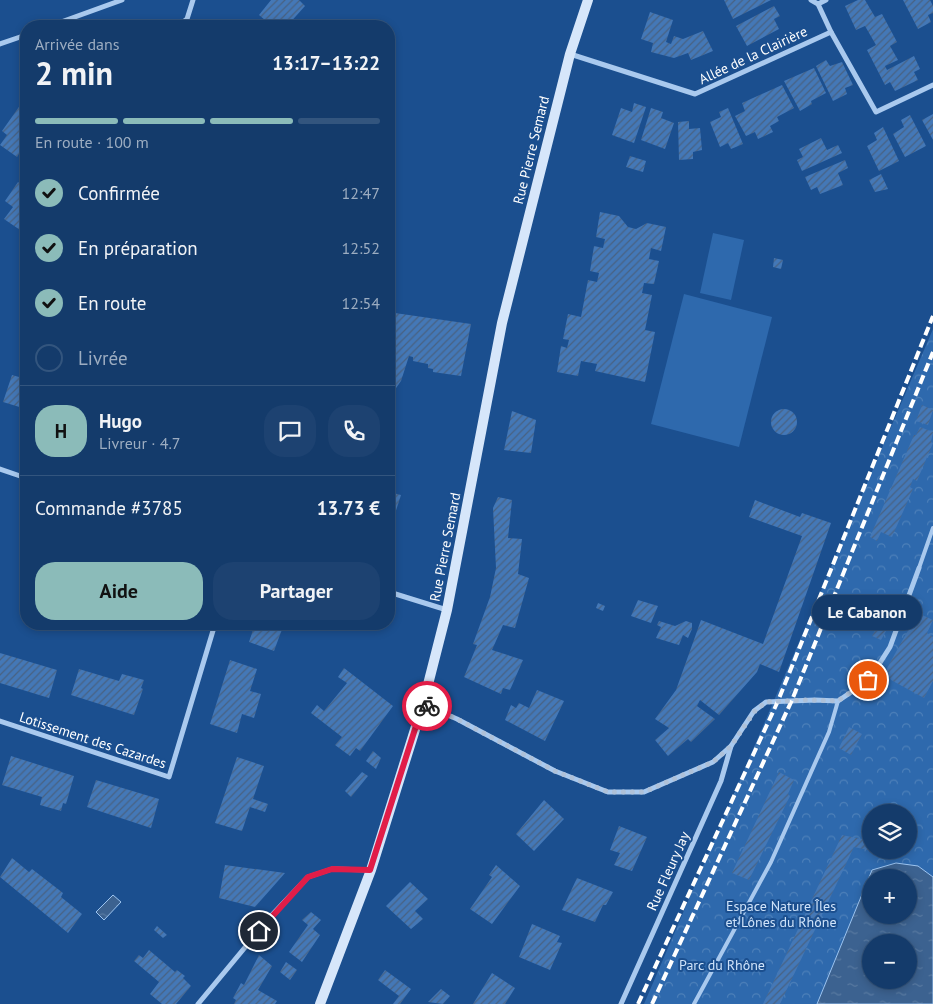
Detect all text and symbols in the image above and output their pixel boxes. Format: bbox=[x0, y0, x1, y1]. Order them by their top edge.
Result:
street label: Allée de la Clairière bbox=[696, 22, 810, 88]
text: Arrivée dans bbox=[35, 34, 119, 54]
text: 13:17–13:22 bbox=[272, 51, 380, 75]
text: 2 min bbox=[35, 52, 113, 94]
street label: Rue Pierre Semard bbox=[509, 94, 553, 206]
text: En route · 100 m bbox=[35, 132, 149, 152]
icon: check bbox=[35, 179, 63, 207]
text: Confirmée bbox=[78, 181, 160, 205]
text: 12:47 bbox=[342, 183, 380, 203]
icon: check bbox=[35, 234, 63, 262]
text: En préparation bbox=[78, 236, 198, 260]
text: 12:52 bbox=[342, 238, 380, 258]
icon: check bbox=[35, 289, 63, 317]
text: En route bbox=[78, 291, 146, 315]
text: 12:54 bbox=[342, 293, 380, 313]
text: Livrée bbox=[78, 346, 128, 370]
button: chat bbox=[264, 405, 316, 457]
button: phone bbox=[328, 405, 380, 457]
text: Hugo bbox=[99, 409, 142, 433]
text: H bbox=[55, 419, 67, 443]
text: Livreur · 4.7 bbox=[99, 433, 181, 453]
street label: Rue Pierre Semard bbox=[426, 491, 464, 603]
text: Commande #3785 bbox=[35, 496, 183, 520]
text: 13.73 € bbox=[317, 496, 380, 520]
button: Aide bbox=[35, 562, 203, 620]
button: Partager bbox=[213, 562, 380, 620]
callout: Le Cabanon bbox=[813, 595, 923, 630]
text: Le Cabanon bbox=[828, 602, 906, 622]
pin bbox=[847, 659, 889, 701]
icon: bag bbox=[854, 666, 882, 694]
courier bbox=[402, 681, 452, 731]
icon: bike bbox=[413, 692, 441, 720]
street label: Lotissement des Cazardes bbox=[17, 708, 169, 772]
map controls bbox=[862, 804, 917, 989]
button: layers bbox=[862, 804, 917, 859]
street label: Rue Fleury Jay bbox=[643, 828, 694, 913]
button: + bbox=[862, 869, 917, 924]
park label: Espace Nature Îles et Lônes du Rhône bbox=[726, 897, 837, 931]
pin bbox=[238, 910, 280, 952]
icon: home bbox=[245, 917, 273, 945]
button: − bbox=[862, 934, 917, 989]
park label: Parc du Rhône bbox=[679, 956, 765, 974]

